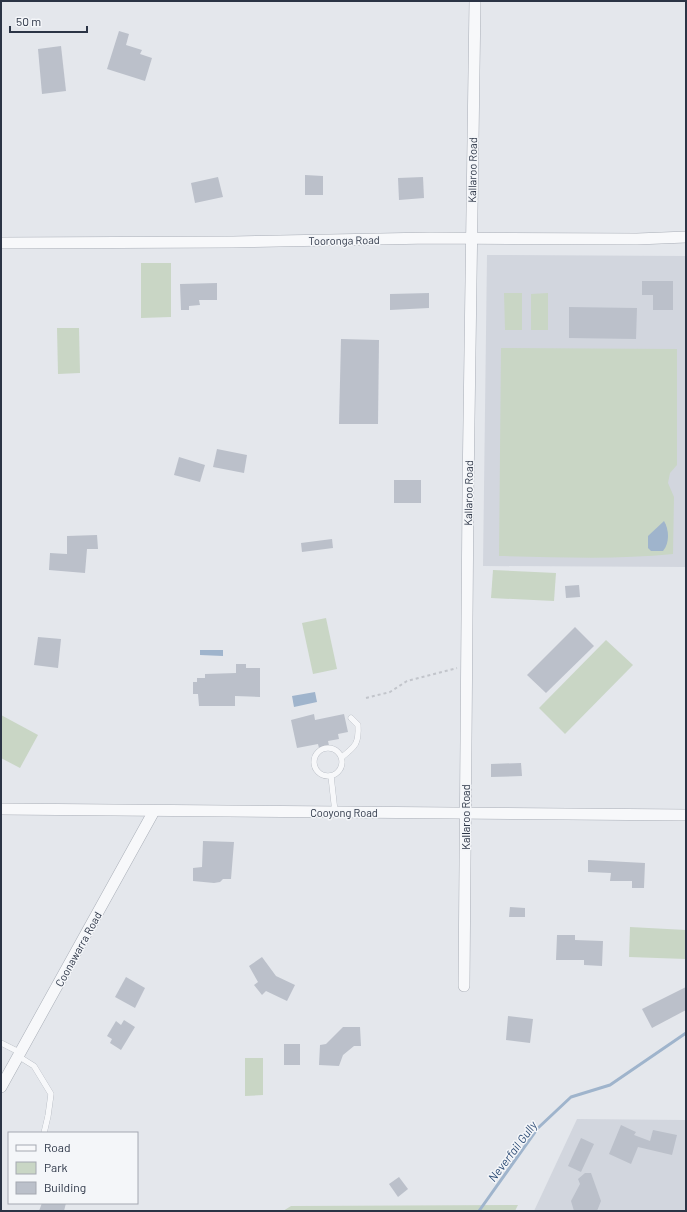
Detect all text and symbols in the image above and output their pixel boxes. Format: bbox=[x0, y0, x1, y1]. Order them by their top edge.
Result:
scale bar bbox=[10, 8, 87, 34]
text: 50 m bbox=[16, 14, 41, 28]
street label: Kallaroo Road bbox=[465, 137, 479, 203]
street label: Tooronga Road bbox=[308, 233, 380, 247]
street label: Kallaroo Road bbox=[461, 460, 475, 526]
street label: Kallaroo Road bbox=[459, 784, 472, 850]
street label: Cooyong Road bbox=[310, 806, 378, 819]
street label: Coonawarra Road bbox=[52, 909, 104, 989]
water label: Neverfail Gully bbox=[485, 1118, 540, 1184]
legend bbox=[8, 1132, 138, 1204]
text: Road bbox=[44, 1140, 71, 1154]
text: Park bbox=[44, 1160, 68, 1174]
text: Building bbox=[44, 1180, 86, 1194]

